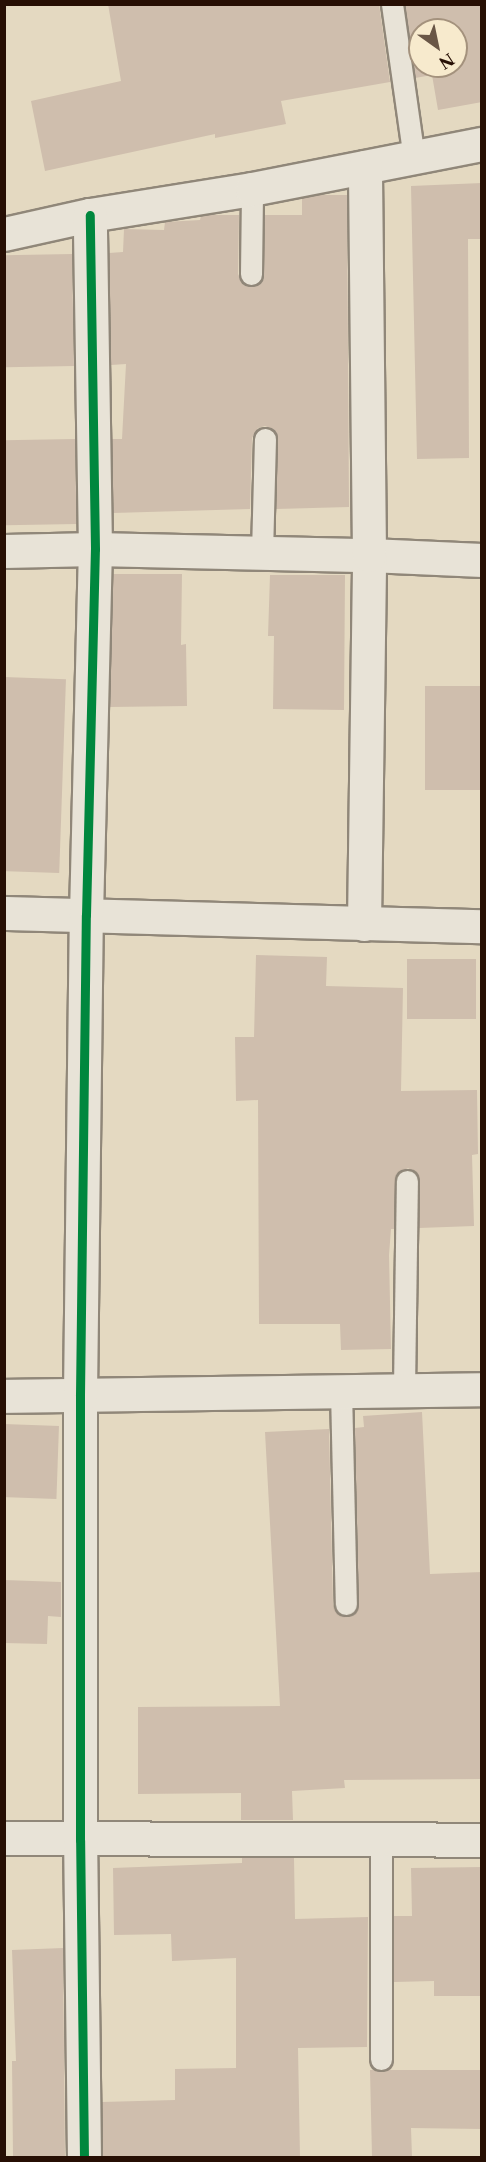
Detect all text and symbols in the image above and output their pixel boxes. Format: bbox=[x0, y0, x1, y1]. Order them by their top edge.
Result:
north arrow bbox=[408, 18, 468, 78]
text: N bbox=[435, 49, 458, 74]

